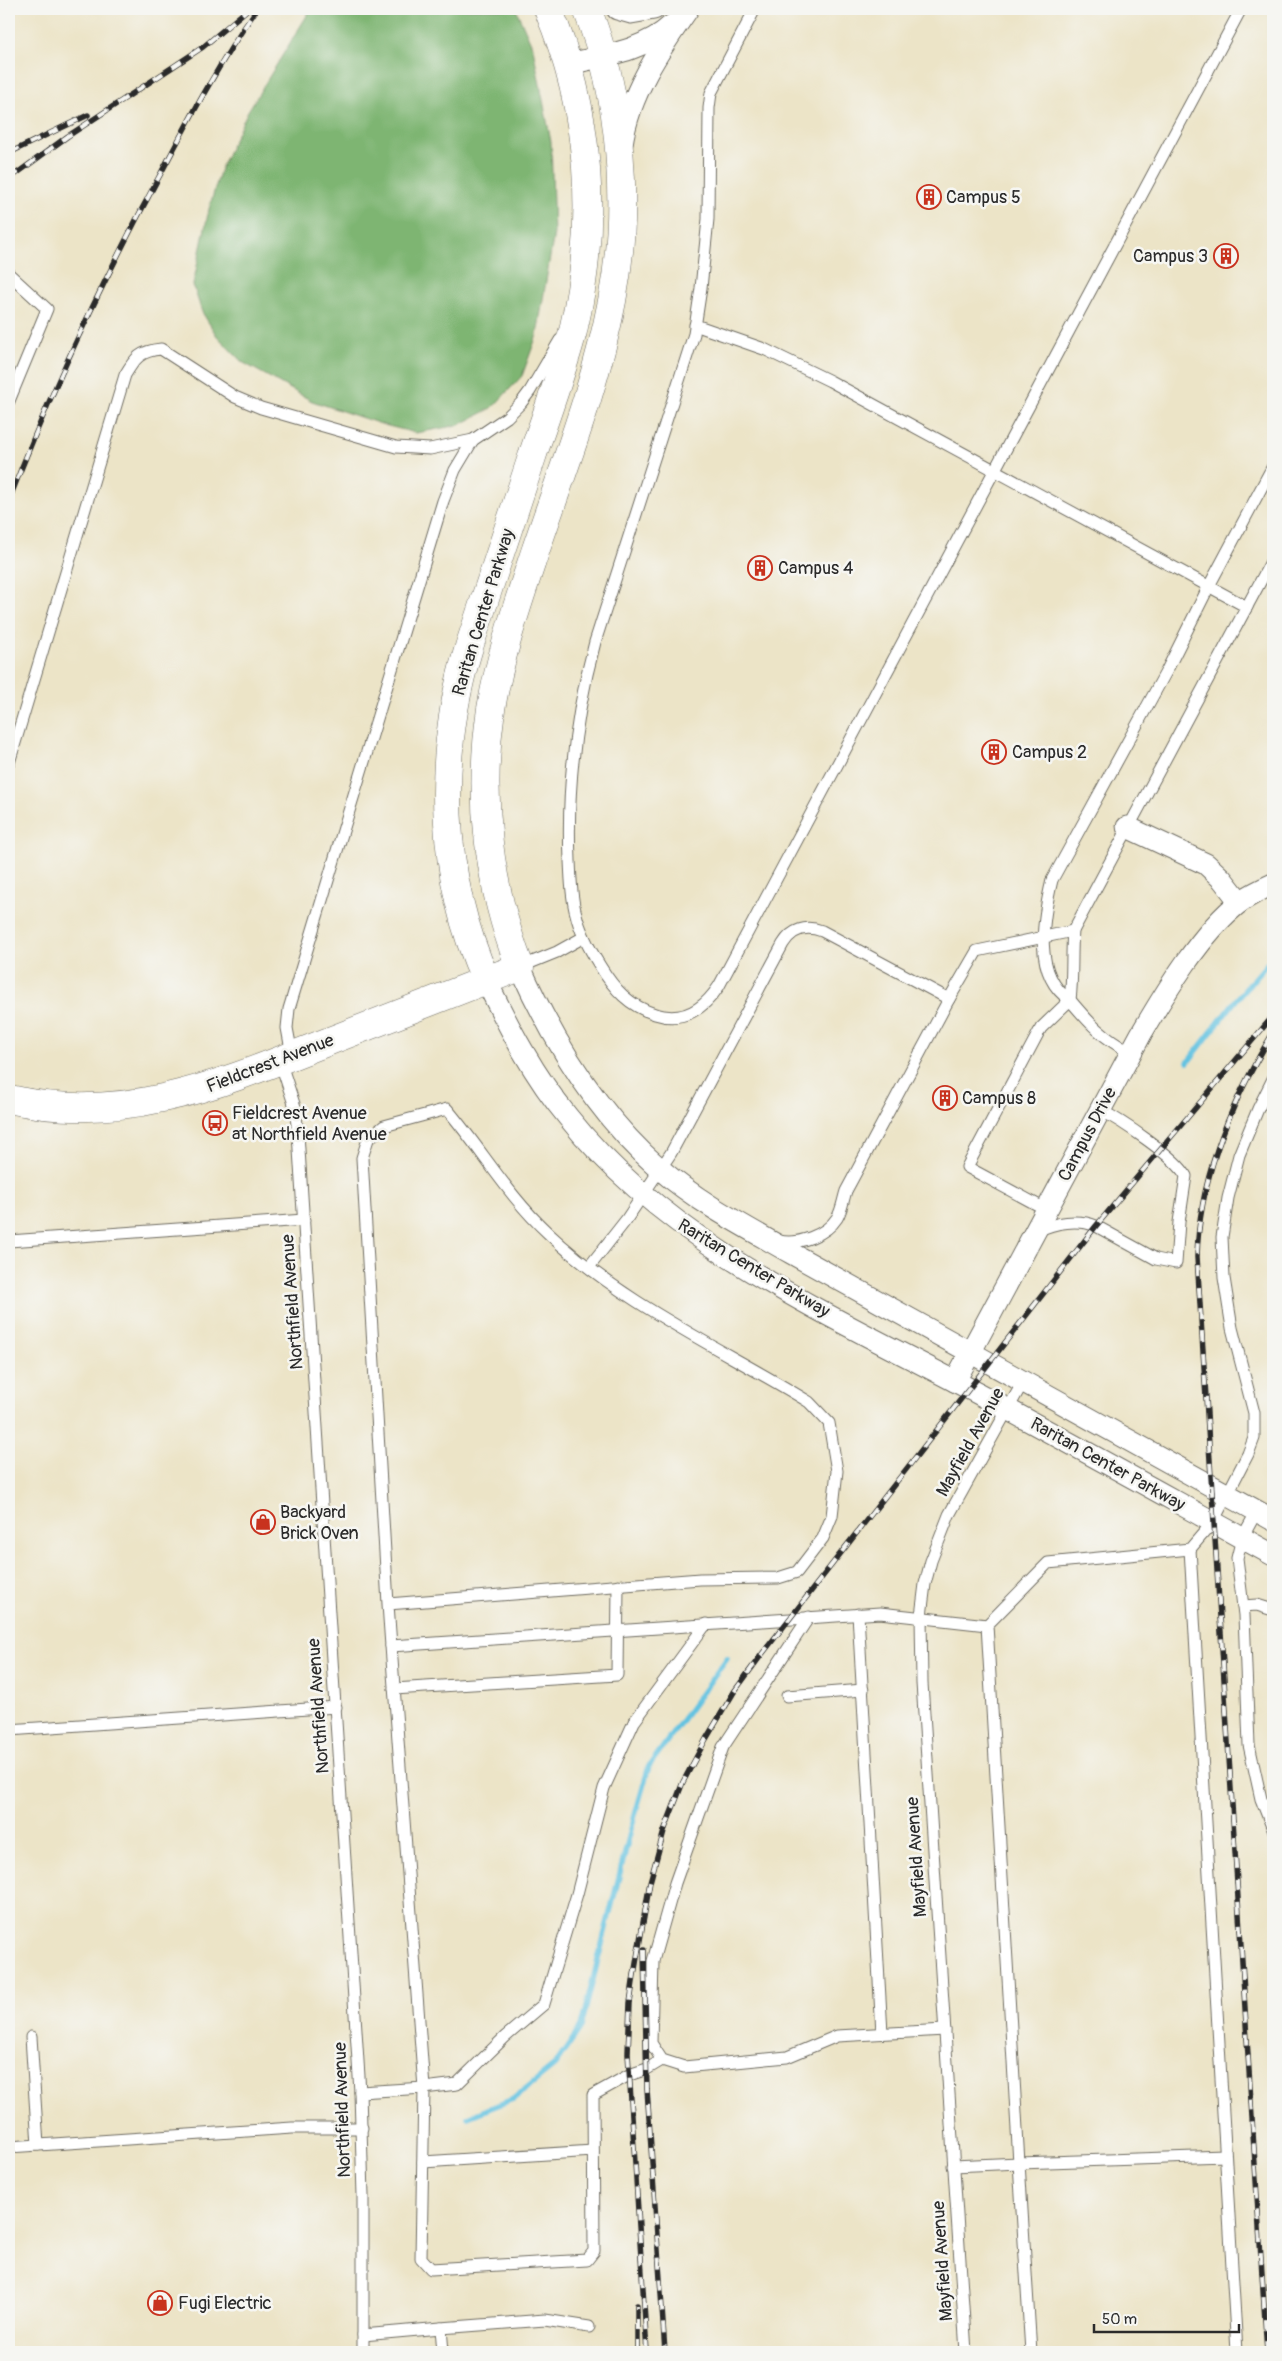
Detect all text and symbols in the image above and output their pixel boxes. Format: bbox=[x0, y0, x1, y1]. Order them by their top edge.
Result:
building icon: Campus 5 bbox=[916, 184, 942, 210]
place label: Campus 5 bbox=[946, 186, 1021, 209]
building icon: Campus 3 bbox=[1213, 243, 1239, 269]
place label: Campus 3 bbox=[1133, 245, 1208, 268]
street label: Raritan Center Parkway bbox=[447, 526, 520, 698]
building icon: Campus 4 bbox=[747, 555, 773, 581]
place label: Campus 4 bbox=[778, 557, 854, 580]
building icon: Campus 2 bbox=[981, 739, 1007, 765]
place label: Campus 2 bbox=[1012, 741, 1087, 764]
street label: Fieldcrest Avenue bbox=[203, 1029, 337, 1098]
street label: Campus Drive bbox=[1053, 1083, 1122, 1185]
building icon: Campus 8 bbox=[932, 1085, 958, 1111]
place label: Campus 8 bbox=[962, 1087, 1036, 1110]
place label: Fieldcrest Avenue at Northfield Avenue bbox=[232, 1102, 387, 1146]
bus stop icon: Fieldcrest Avenue at Northfield Avenue bbox=[202, 1110, 228, 1136]
street label: Raritan Center Parkway bbox=[673, 1214, 834, 1323]
street label: Northfield Avenue bbox=[276, 1233, 309, 1370]
street label: Mayfield Avenue bbox=[931, 1384, 1010, 1501]
street label: Raritan Center Parkway bbox=[1026, 1412, 1189, 1517]
place label: Backyard Brick Oven bbox=[280, 1501, 359, 1545]
shop icon: Backyard Brick Oven bbox=[250, 1509, 276, 1535]
street label: Northfield Avenue bbox=[302, 1637, 335, 1774]
street label: Mayfield Avenue bbox=[901, 1796, 932, 1918]
street label: Northfield Avenue bbox=[329, 2042, 356, 2178]
street label: Mayfield Avenue bbox=[927, 2200, 958, 2322]
shop icon: Fugi Electric bbox=[147, 2290, 173, 2316]
place label: Fugi Electric bbox=[178, 2292, 272, 2315]
scale bar bbox=[1094, 2301, 1240, 2333]
text: 50 m bbox=[1102, 2310, 1137, 2329]

